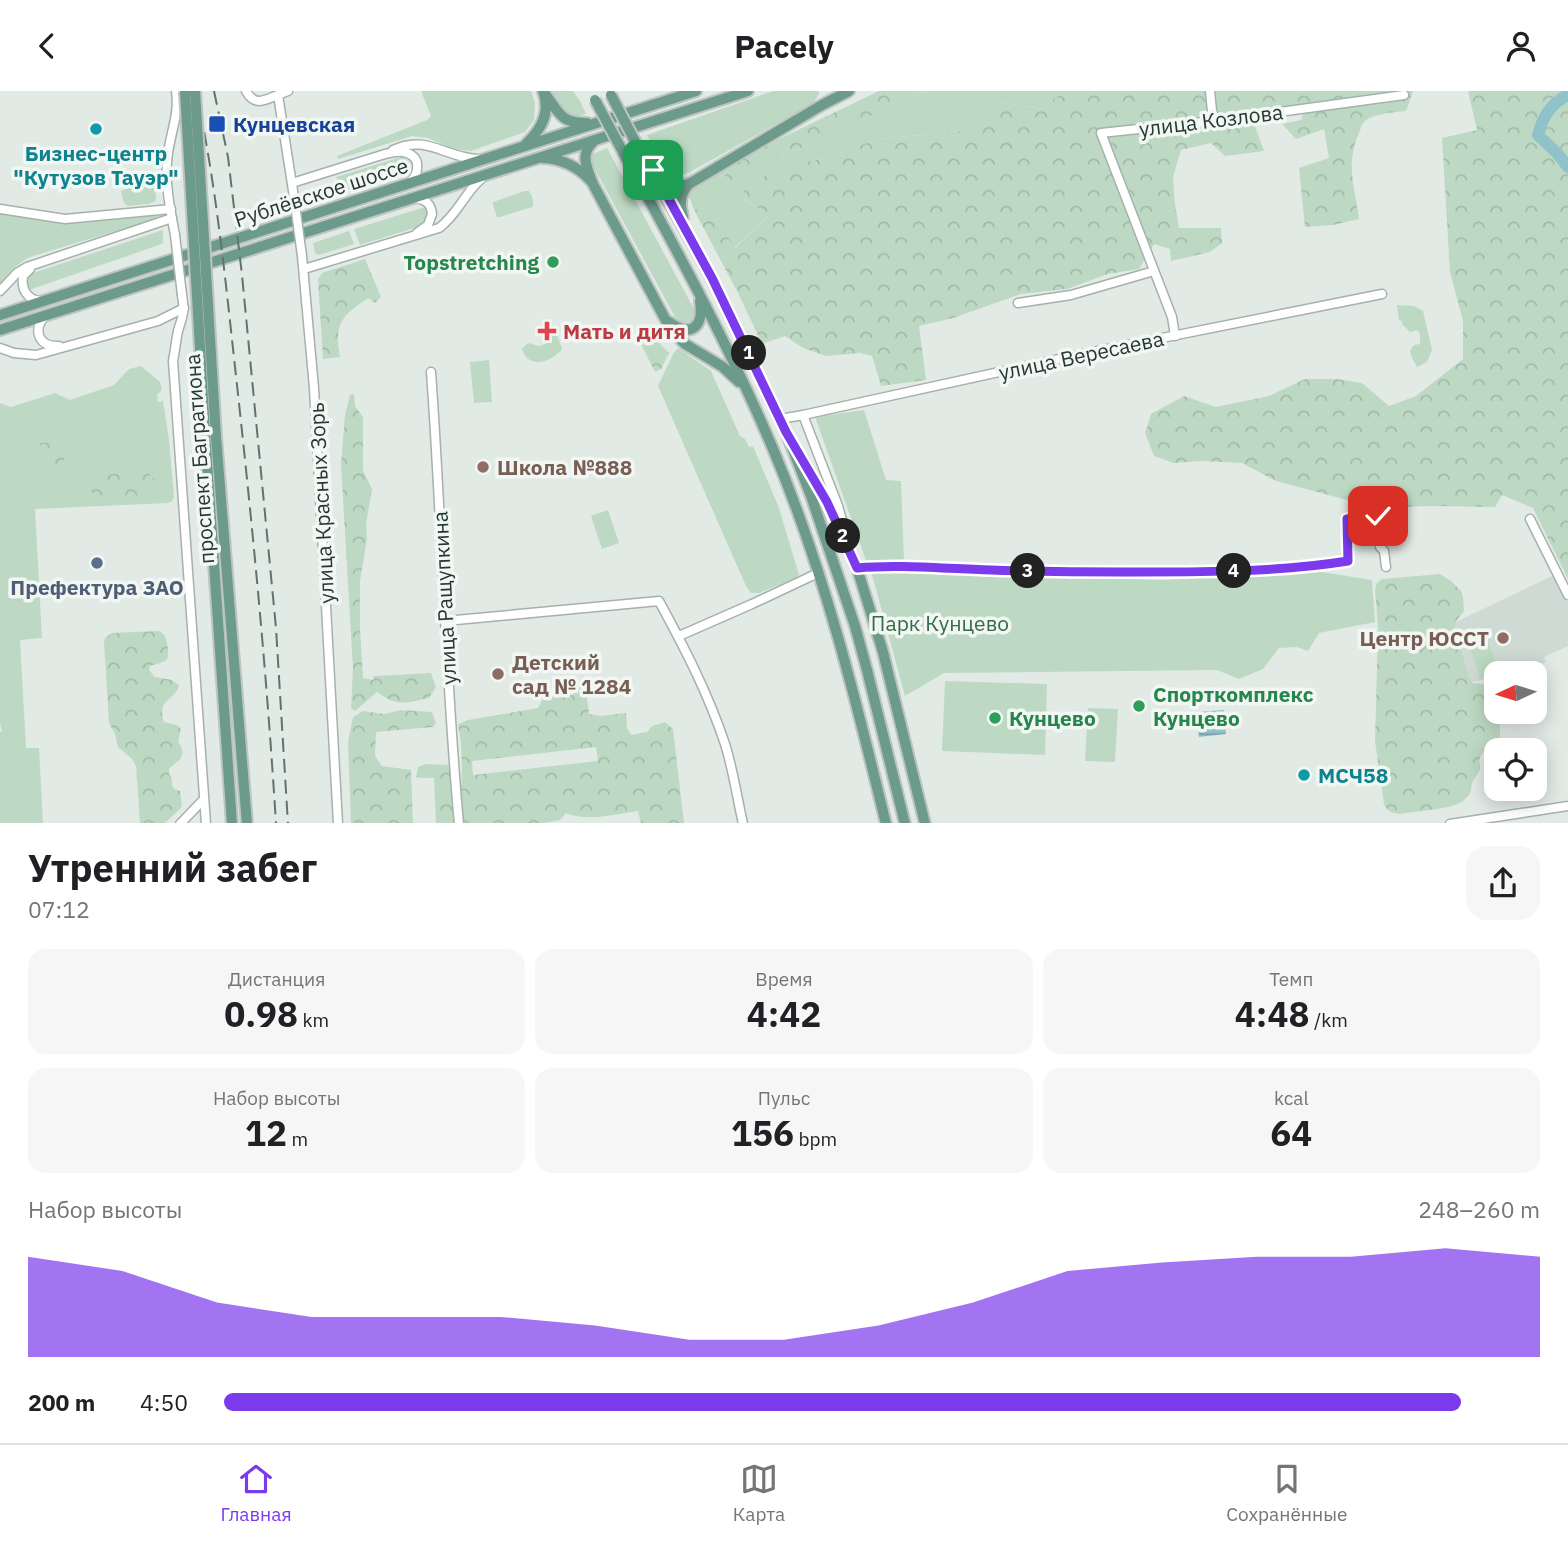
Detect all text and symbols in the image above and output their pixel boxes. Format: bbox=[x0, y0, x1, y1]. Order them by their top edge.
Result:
text: Pacely bbox=[734, 25, 834, 67]
icon: back bbox=[28, 27, 66, 65]
icon: person bbox=[1502, 27, 1540, 65]
street label: улица Козлова bbox=[1137, 97, 1285, 143]
place label: Кунцевская bbox=[233, 110, 355, 138]
marker: Кунцевская bbox=[207, 114, 227, 134]
marker: Бизнес-центр "Кутузов Тауэр" bbox=[88, 121, 104, 137]
place label: Бизнес-центр "Кутузов Тауэр" bbox=[13, 139, 179, 191]
pin bbox=[623, 140, 683, 200]
street label: Рублёвское шоссе bbox=[230, 151, 412, 233]
icon: arrive bbox=[634, 151, 672, 189]
place label: Topstretching bbox=[403, 248, 539, 276]
marker: Topstretching bbox=[545, 254, 561, 270]
place label: Мать и дитя bbox=[563, 317, 686, 345]
marker: Мать и дитя bbox=[537, 321, 557, 341]
street label: улица Вересаева bbox=[996, 324, 1166, 386]
pin: 1 bbox=[732, 335, 766, 371]
text: 1 bbox=[743, 340, 754, 364]
street label: проспект Багратиона bbox=[178, 353, 220, 565]
street label: улица Красных Зорь bbox=[302, 402, 340, 604]
place label: Школа №888 bbox=[497, 453, 632, 481]
marker: Школа №888 bbox=[475, 459, 491, 475]
pin bbox=[1348, 486, 1408, 546]
icon: check bbox=[1359, 497, 1397, 535]
street label: улица Ращупкина bbox=[425, 510, 463, 686]
pin: 2 bbox=[826, 519, 860, 553]
text: 2 bbox=[837, 523, 848, 547]
pin: 3 bbox=[1010, 553, 1046, 589]
pin: 4 bbox=[1216, 553, 1252, 589]
marker: Префектура ЗАО bbox=[89, 555, 105, 571]
text: 3 bbox=[1022, 558, 1033, 582]
text: 4 bbox=[1228, 558, 1239, 582]
place label: Префектура ЗАО bbox=[10, 573, 184, 601]
park label: Парк Кунцево bbox=[871, 609, 1009, 637]
place label: Центр ЮССТ bbox=[1360, 624, 1489, 652]
marker: Центр ЮССТ bbox=[1495, 630, 1511, 646]
place label: Детский сад № 1284 bbox=[512, 648, 631, 700]
north arrow bbox=[1484, 661, 1547, 725]
map controls bbox=[1484, 661, 1547, 801]
marker: Детский сад № 1284 bbox=[490, 666, 506, 682]
place label: Спорткомплекс Кунцево bbox=[1153, 680, 1314, 732]
marker: Спорткомплекс Кунцево bbox=[1131, 698, 1147, 714]
place label: Кунцево bbox=[1009, 704, 1096, 732]
marker: Кунцево bbox=[987, 710, 1003, 726]
button: locate bbox=[1484, 738, 1547, 801]
place label: МСЧ58 bbox=[1318, 761, 1388, 789]
marker: МСЧ58 bbox=[1296, 767, 1312, 783]
text: Утренний забег bbox=[28, 843, 317, 892]
button: share bbox=[1466, 846, 1540, 920]
text: 07:12 bbox=[28, 894, 90, 924]
text: Дистанция bbox=[228, 967, 325, 991]
text: Время bbox=[755, 967, 813, 991]
text: Темп bbox=[1269, 967, 1313, 991]
text: 0.98 bbox=[224, 991, 298, 1037]
text: 4:42 bbox=[747, 991, 821, 1037]
text: 4:48 bbox=[1235, 991, 1309, 1037]
text: km bbox=[298, 1008, 329, 1032]
text: /km bbox=[1309, 1008, 1348, 1032]
text: Набор высоты bbox=[213, 1086, 340, 1110]
text: Пульс bbox=[758, 1086, 810, 1110]
text: kcal bbox=[1274, 1086, 1309, 1110]
text: 12 bbox=[245, 1110, 287, 1156]
text: 156 bbox=[731, 1110, 794, 1156]
text: 64 bbox=[1270, 1110, 1312, 1156]
text: m bbox=[287, 1127, 308, 1151]
text: bpm bbox=[794, 1127, 837, 1151]
text: Набор высоты bbox=[28, 1194, 182, 1224]
text: 248–260 m bbox=[1418, 1194, 1540, 1224]
text: 200 m bbox=[28, 1387, 95, 1417]
text: 4:50 bbox=[140, 1387, 188, 1417]
tab: Главная bbox=[221, 1460, 292, 1526]
tab: Карта bbox=[733, 1460, 785, 1526]
tab: Сохранённые bbox=[1226, 1460, 1347, 1526]

